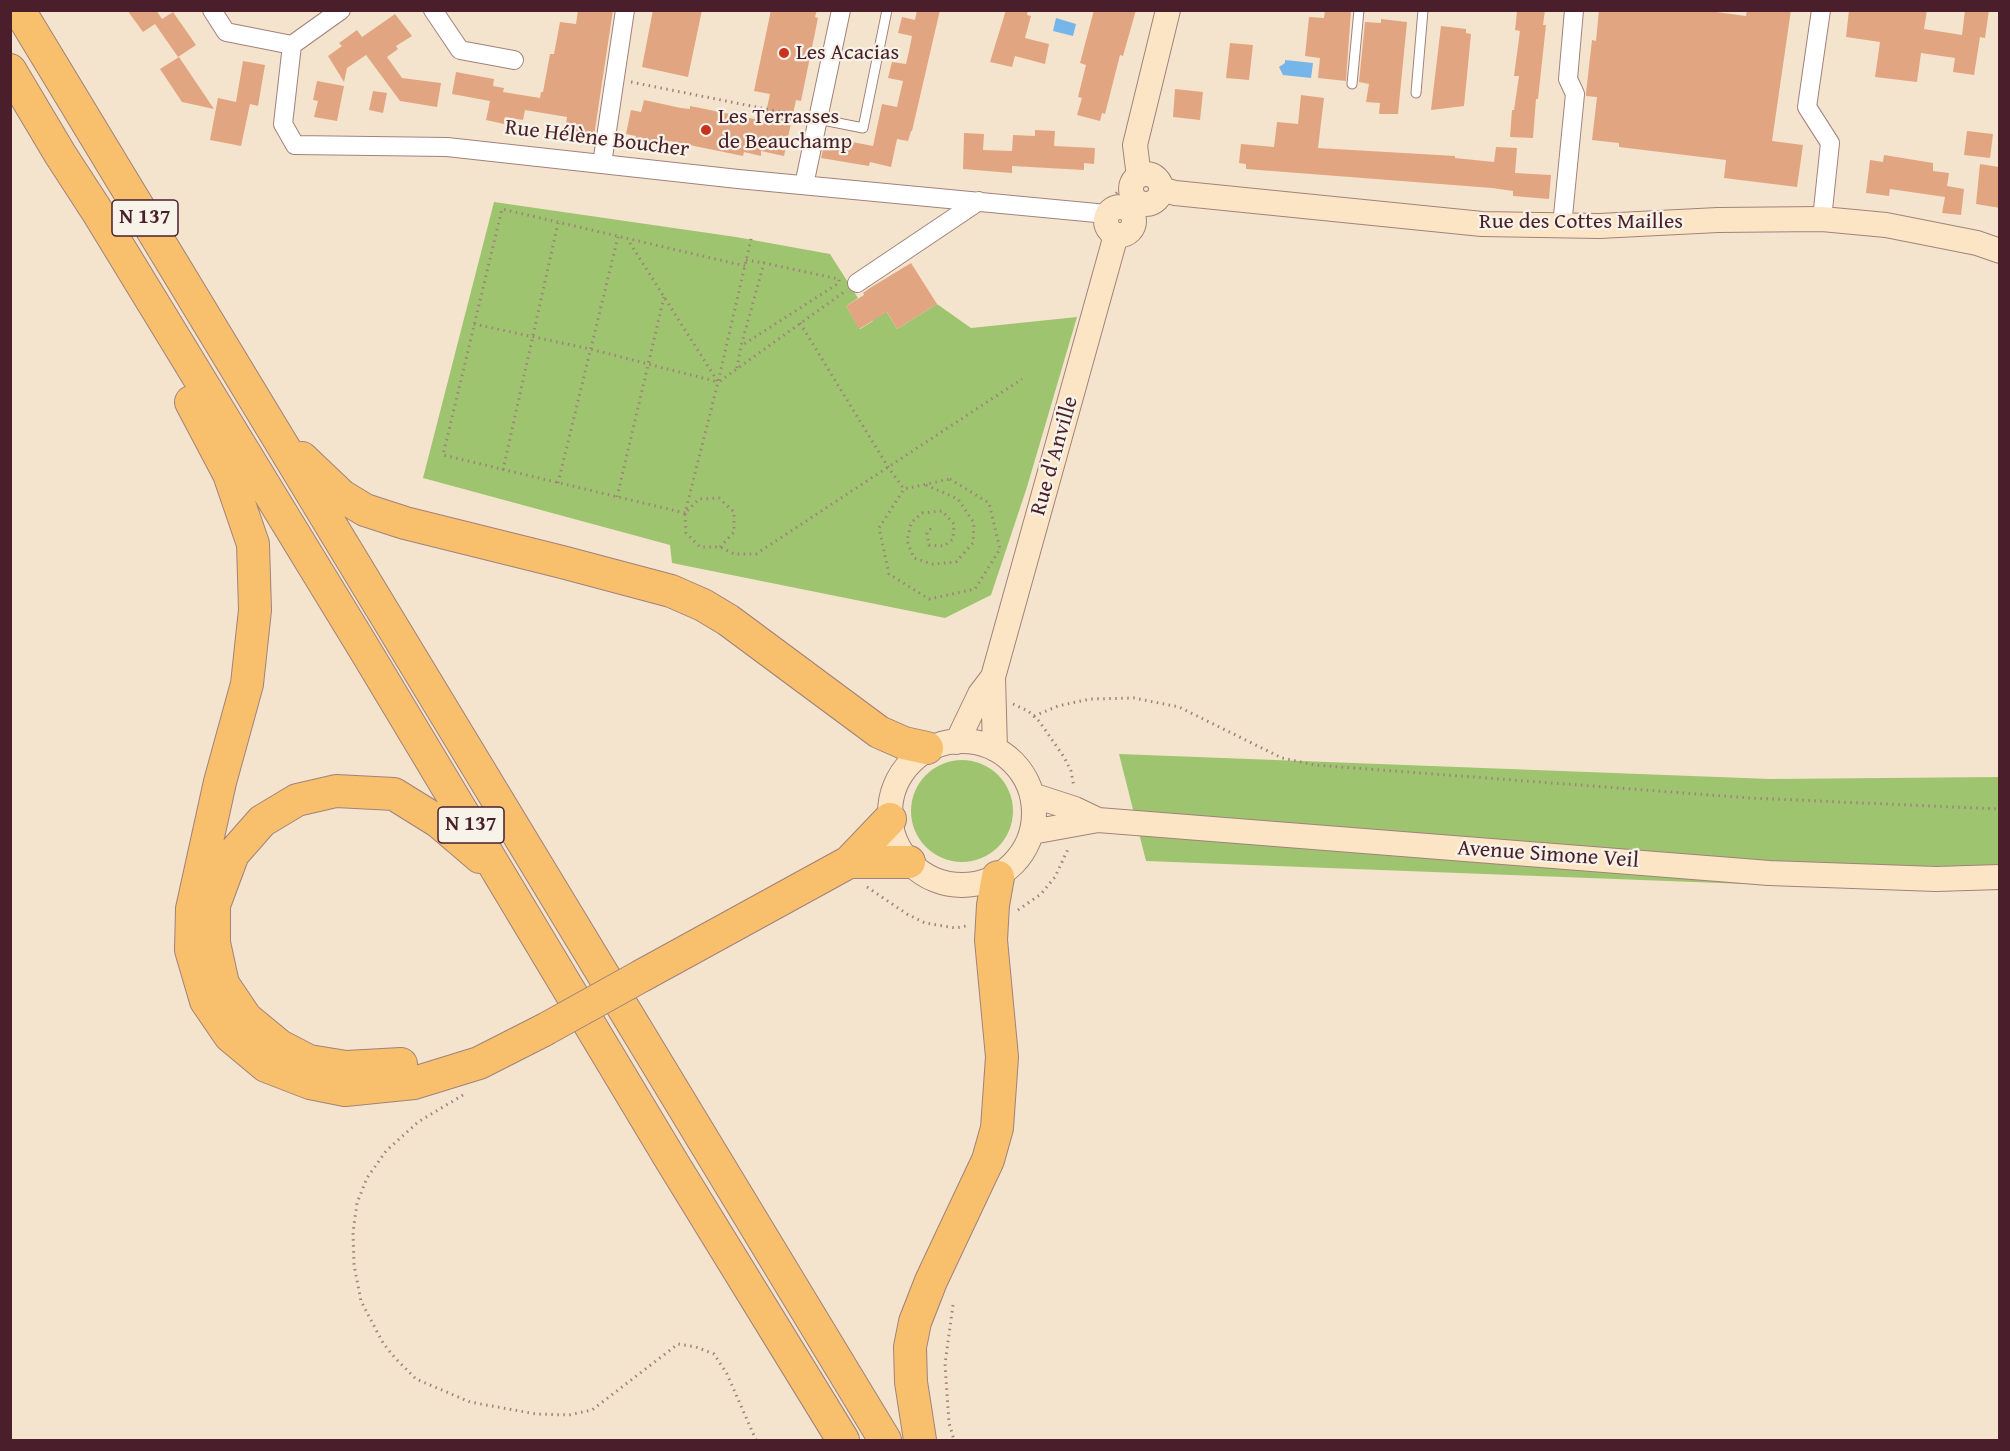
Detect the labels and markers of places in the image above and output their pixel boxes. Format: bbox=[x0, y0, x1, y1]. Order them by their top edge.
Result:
place label: Les Acacias bbox=[796, 40, 899, 66]
marker: Les Acacias bbox=[777, 46, 791, 60]
place label: Les Terrasses de Beauchamp bbox=[718, 104, 852, 156]
marker: Les Terrasses de Beauchamp bbox=[699, 123, 713, 137]

